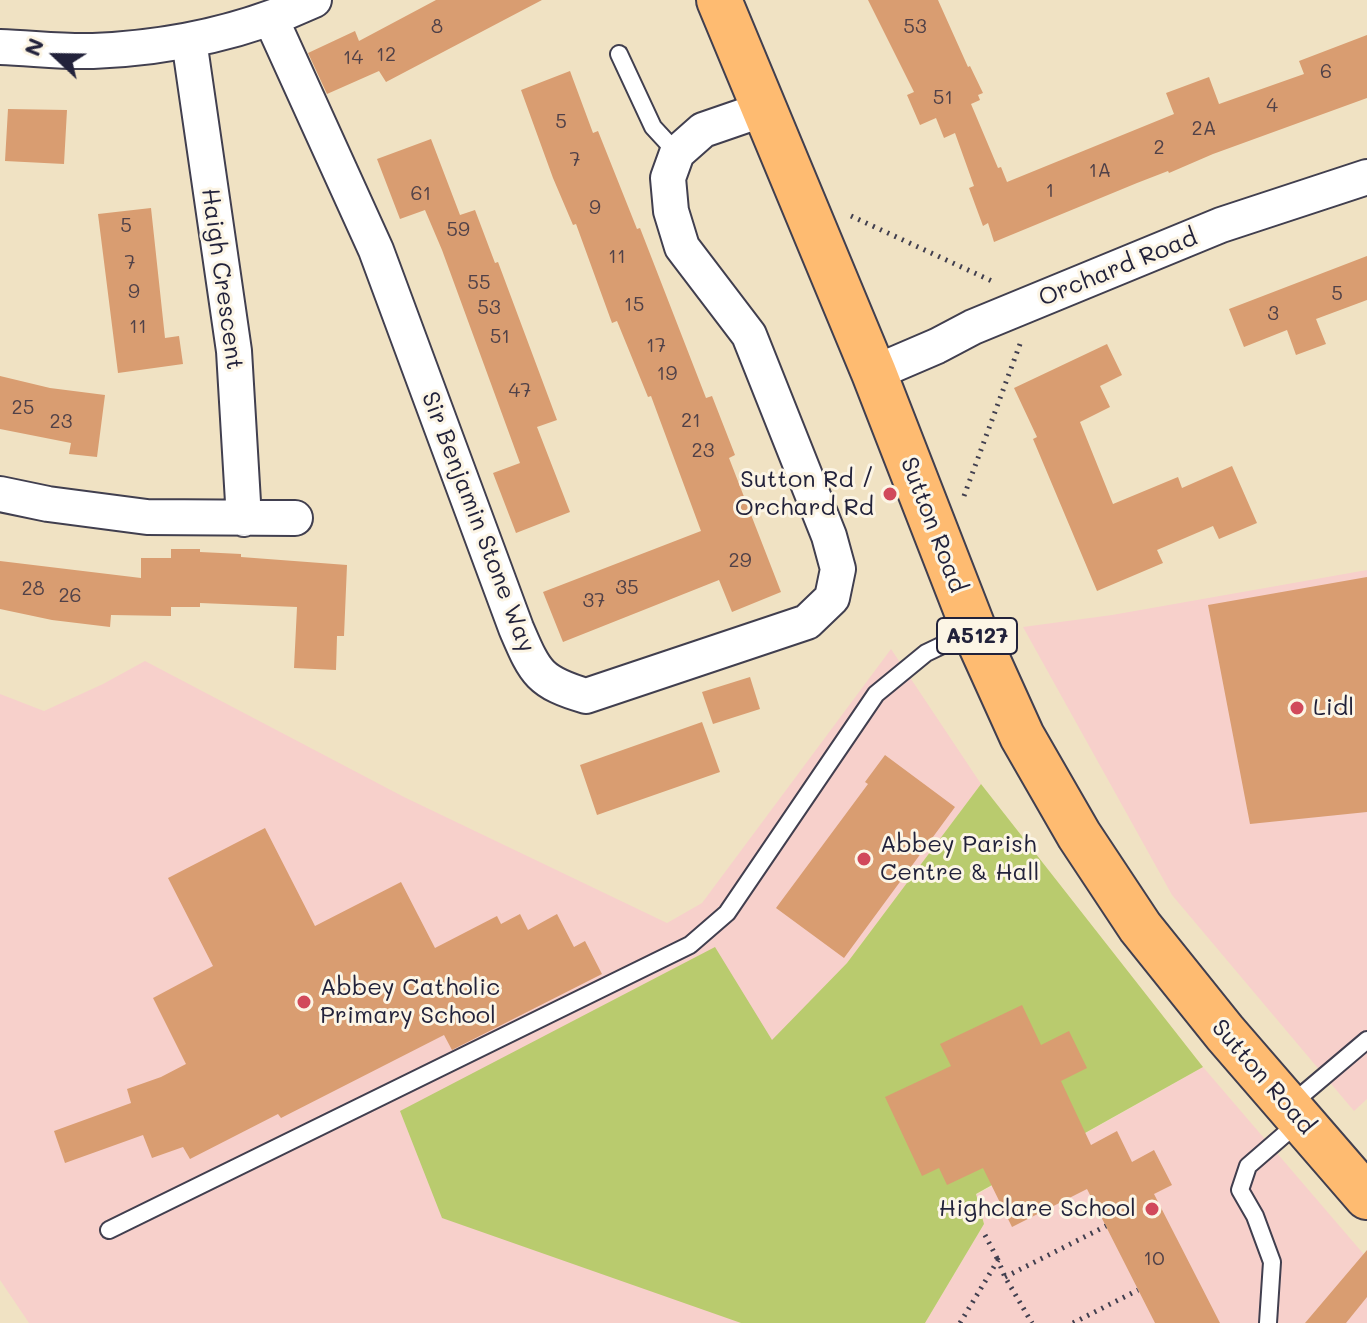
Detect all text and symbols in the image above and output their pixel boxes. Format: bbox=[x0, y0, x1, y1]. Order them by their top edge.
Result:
house number: 8 bbox=[431, 15, 443, 39]
house number: 53 bbox=[903, 15, 927, 39]
north arrow bbox=[16, 16, 96, 96]
text: N bbox=[17, 34, 50, 60]
house number: 12 bbox=[376, 43, 396, 67]
house number: 14 bbox=[343, 46, 363, 70]
house number: 6 bbox=[1320, 60, 1332, 84]
house number: 51 bbox=[933, 86, 953, 110]
house number: 4 bbox=[1266, 94, 1278, 118]
house number: 5 bbox=[555, 110, 567, 134]
house number: 2A bbox=[1192, 117, 1216, 141]
house number: 2 bbox=[1153, 136, 1165, 160]
house number: 7 bbox=[569, 148, 581, 172]
house number: 1A bbox=[1089, 159, 1111, 183]
house number: 1 bbox=[1046, 179, 1054, 203]
house number: 61 bbox=[410, 182, 432, 206]
street label: Haigh Crescent bbox=[195, 186, 249, 372]
house number: 9 bbox=[589, 196, 601, 220]
house number: 5 bbox=[120, 214, 132, 238]
house number: 59 bbox=[446, 218, 470, 242]
street label: Orchard Road bbox=[1035, 223, 1201, 313]
house number: 11 bbox=[608, 245, 626, 269]
house number: 7 bbox=[124, 251, 136, 275]
house number: 55 bbox=[467, 271, 491, 295]
house number: 9 bbox=[128, 280, 140, 304]
house number: 5 bbox=[1331, 282, 1343, 306]
house number: 15 bbox=[624, 293, 644, 317]
house number: 53 bbox=[477, 296, 501, 320]
house number: 3 bbox=[1267, 302, 1279, 326]
house number: 11 bbox=[129, 315, 147, 339]
house number: 51 bbox=[490, 325, 510, 349]
house number: 17 bbox=[646, 334, 666, 358]
house number: 19 bbox=[657, 362, 677, 386]
house number: 47 bbox=[509, 379, 531, 403]
street label: Sir Benjamin Stone Way bbox=[415, 388, 541, 656]
house number: 25 bbox=[12, 396, 34, 420]
house number: 21 bbox=[681, 409, 701, 433]
house number: 23 bbox=[50, 410, 72, 434]
house number: 23 bbox=[692, 439, 714, 463]
street label: Sutton Road bbox=[894, 453, 972, 597]
place label: Sutton Rd / Orchard Rd bbox=[735, 466, 874, 522]
marker: Sutton Rd / Orchard Rd bbox=[881, 485, 899, 503]
house number: 29 bbox=[729, 549, 751, 573]
house number: 35 bbox=[615, 576, 639, 600]
house number: 28 bbox=[21, 577, 45, 601]
house number: 26 bbox=[58, 584, 82, 608]
house number: 37 bbox=[583, 589, 605, 613]
road number: A5127 bbox=[937, 618, 1017, 654]
place label: Lidl bbox=[1313, 694, 1354, 722]
marker: Lidl bbox=[1288, 699, 1306, 717]
place label: Abbey Parish Centre & Hall bbox=[880, 831, 1040, 887]
marker: Abbey Parish Centre & Hall bbox=[855, 850, 873, 868]
place label: Abbey Catholic Primary School bbox=[320, 974, 500, 1030]
marker: Abbey Catholic Primary School bbox=[295, 993, 313, 1011]
street label: Sutton Road bbox=[1205, 1014, 1321, 1140]
place label: Highclare School bbox=[939, 1195, 1136, 1223]
marker: Highclare School bbox=[1143, 1200, 1161, 1218]
house number: 10 bbox=[1143, 1247, 1165, 1271]

